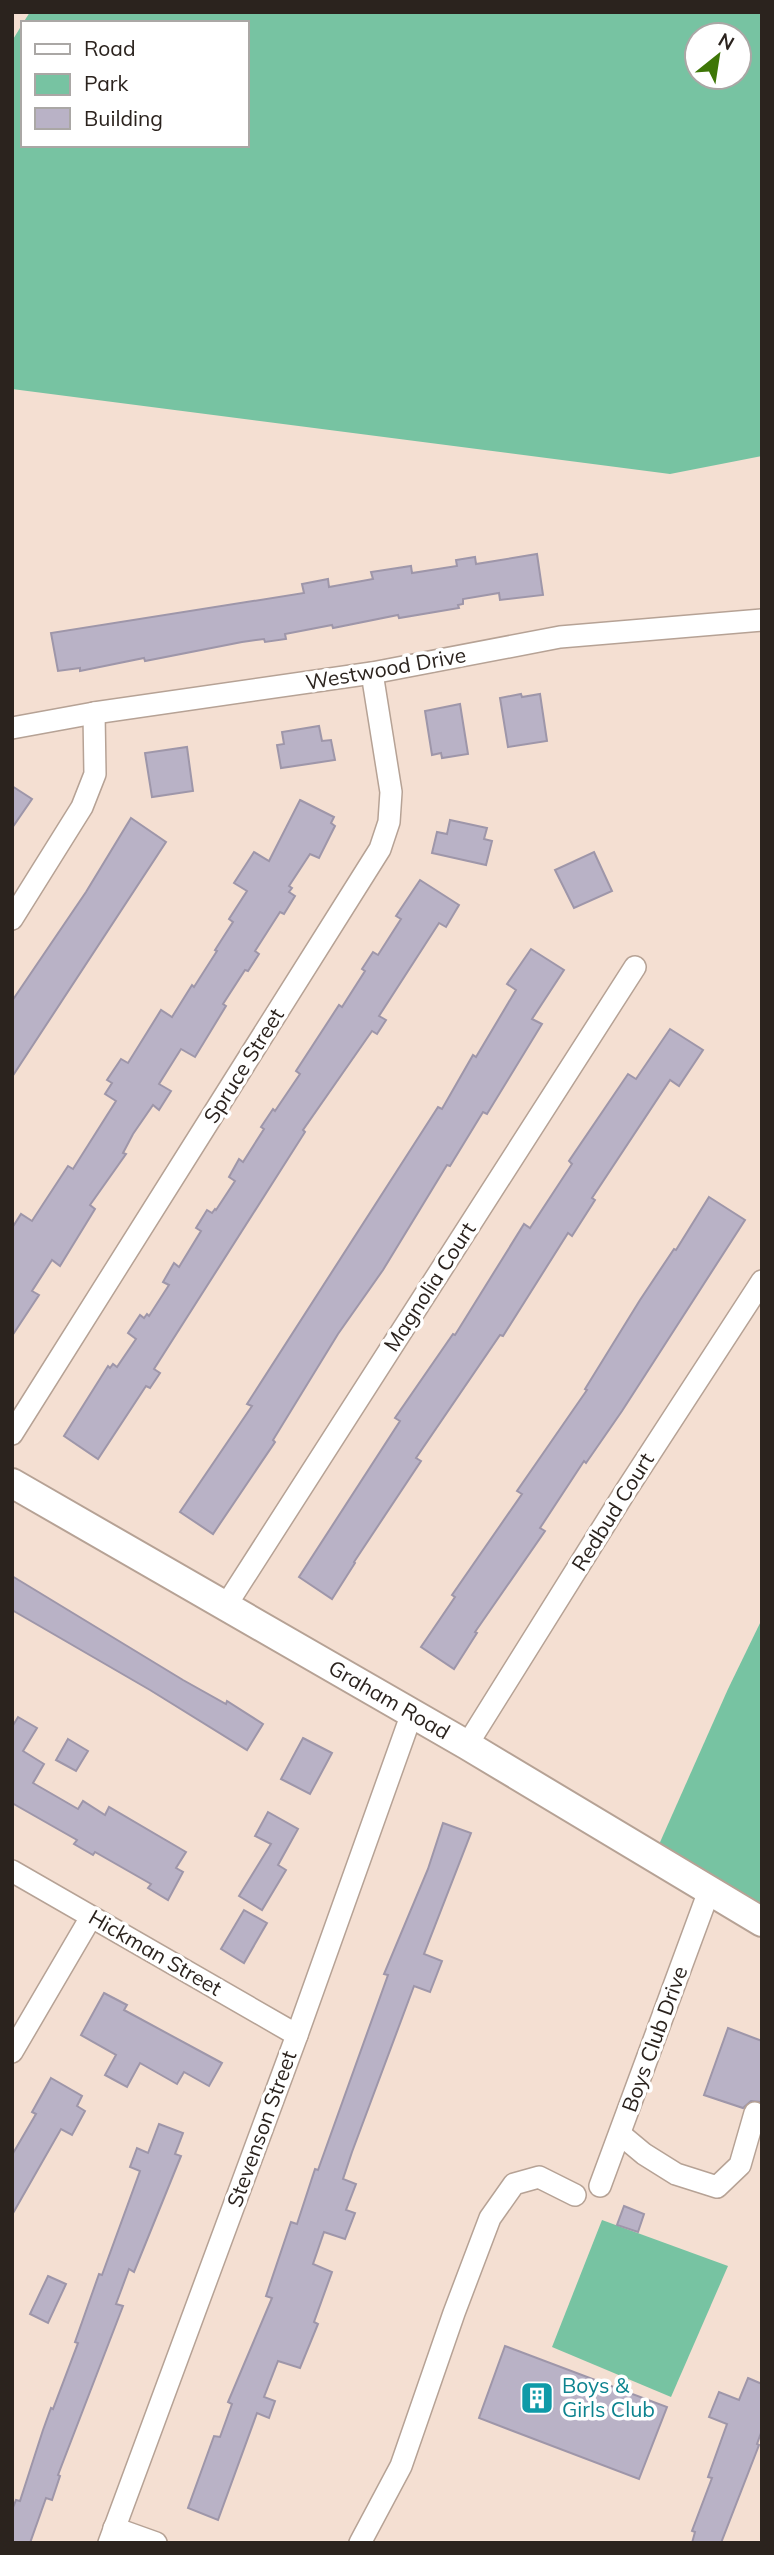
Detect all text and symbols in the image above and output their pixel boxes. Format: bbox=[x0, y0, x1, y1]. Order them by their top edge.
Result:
legend bbox=[21, 21, 248, 147]
north arrow bbox=[683, 21, 753, 91]
text: N bbox=[714, 27, 739, 55]
text: Road bbox=[84, 35, 135, 61]
text: Park bbox=[84, 70, 128, 96]
text: Building bbox=[84, 105, 163, 131]
street label: Westwood Drive bbox=[304, 641, 468, 695]
street label: Spruce Street bbox=[198, 1003, 289, 1128]
street label: Magnolia Court bbox=[378, 1217, 481, 1356]
street label: Redbud Court bbox=[566, 1448, 659, 1575]
street label: Graham Road bbox=[324, 1654, 455, 1744]
street label: Hickman Street bbox=[84, 1904, 227, 2001]
street label: Boys Club Drive bbox=[616, 1962, 692, 2115]
street label: Stevenson Street bbox=[221, 2047, 301, 2210]
place label: Boys & Girls Club bbox=[562, 2372, 655, 2422]
building icon: Boys & Girls Club bbox=[518, 2379, 556, 2417]

